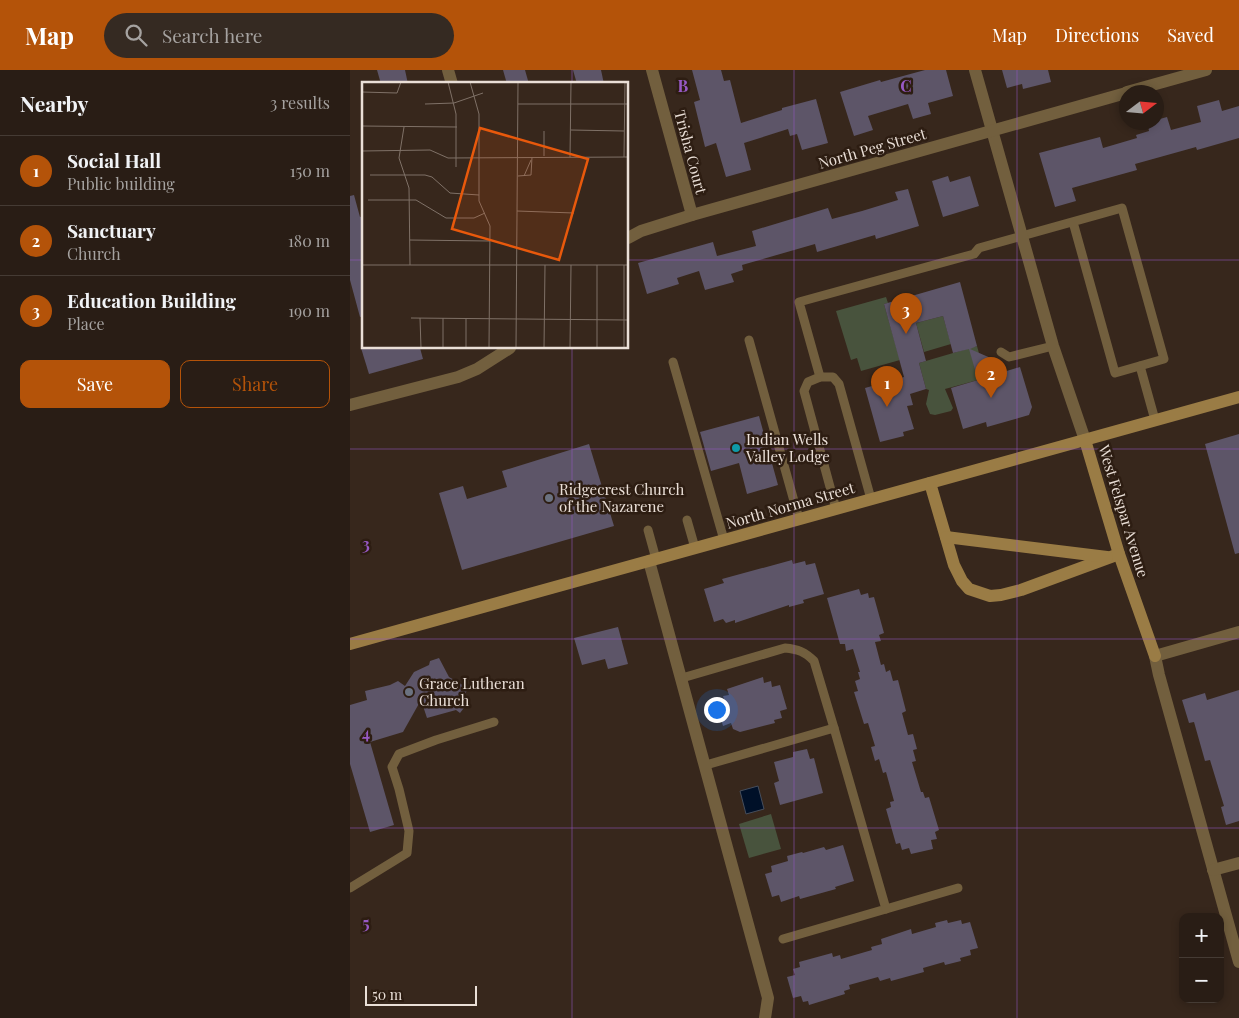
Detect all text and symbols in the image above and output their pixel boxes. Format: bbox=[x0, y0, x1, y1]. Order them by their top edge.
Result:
search box bbox=[104, 13, 454, 58]
text: Map bbox=[25, 19, 74, 51]
icon: search bbox=[122, 21, 150, 49]
text: Search here bbox=[162, 22, 262, 48]
text: Map bbox=[992, 23, 1027, 47]
text: Directions bbox=[1055, 23, 1139, 47]
text: Saved bbox=[1167, 23, 1214, 47]
text: B bbox=[678, 75, 689, 96]
text: C bbox=[900, 75, 912, 96]
inset map bbox=[362, 82, 629, 349]
north arrow bbox=[1119, 85, 1164, 130]
text: Nearby bbox=[20, 89, 89, 117]
text: 3 results bbox=[270, 92, 330, 113]
street label: Trisha Court bbox=[670, 108, 712, 197]
street label: North Peg Street bbox=[816, 123, 929, 173]
text: Social Hall bbox=[67, 147, 161, 173]
text: 1 bbox=[33, 160, 39, 181]
text: 150 m bbox=[290, 160, 330, 181]
text: Public building bbox=[67, 173, 175, 194]
text: Sanctuary bbox=[67, 217, 156, 243]
text: 2 bbox=[32, 230, 40, 251]
text: 180 m bbox=[288, 230, 330, 251]
text: Church bbox=[67, 243, 121, 264]
text: Education Building bbox=[67, 287, 236, 313]
pin: 3 bbox=[890, 293, 922, 334]
text: 3 bbox=[32, 300, 40, 321]
text: 190 m bbox=[288, 300, 330, 321]
text: Place bbox=[67, 313, 105, 334]
pin: 2 bbox=[975, 357, 1007, 398]
button: Save bbox=[20, 360, 170, 408]
button: Share bbox=[180, 360, 330, 408]
pin: 1 bbox=[871, 366, 903, 407]
place label: Indian Wells Valley Lodge bbox=[745, 429, 830, 466]
street label: West Felspar Avenue bbox=[1094, 441, 1154, 580]
marker: Indian Wells Valley Lodge bbox=[730, 442, 742, 454]
street label: North Norma Street bbox=[723, 477, 857, 533]
place label: Ridgecrest Church of the Nazarene bbox=[559, 479, 684, 516]
marker: Ridgecrest Church of the Nazarene bbox=[543, 492, 555, 504]
text: 3 bbox=[362, 533, 370, 554]
place label: Grace Lutheran Church bbox=[419, 673, 525, 710]
marker: Grace Lutheran Church bbox=[403, 686, 415, 698]
your location bbox=[704, 697, 730, 723]
text: 4 bbox=[362, 722, 370, 743]
text: 5 bbox=[362, 912, 370, 933]
map controls bbox=[1179, 913, 1224, 1003]
button: + bbox=[1179, 913, 1224, 958]
button: − bbox=[1179, 958, 1224, 1003]
scale bar bbox=[365, 983, 478, 1006]
text: 50 m bbox=[372, 985, 402, 1004]

